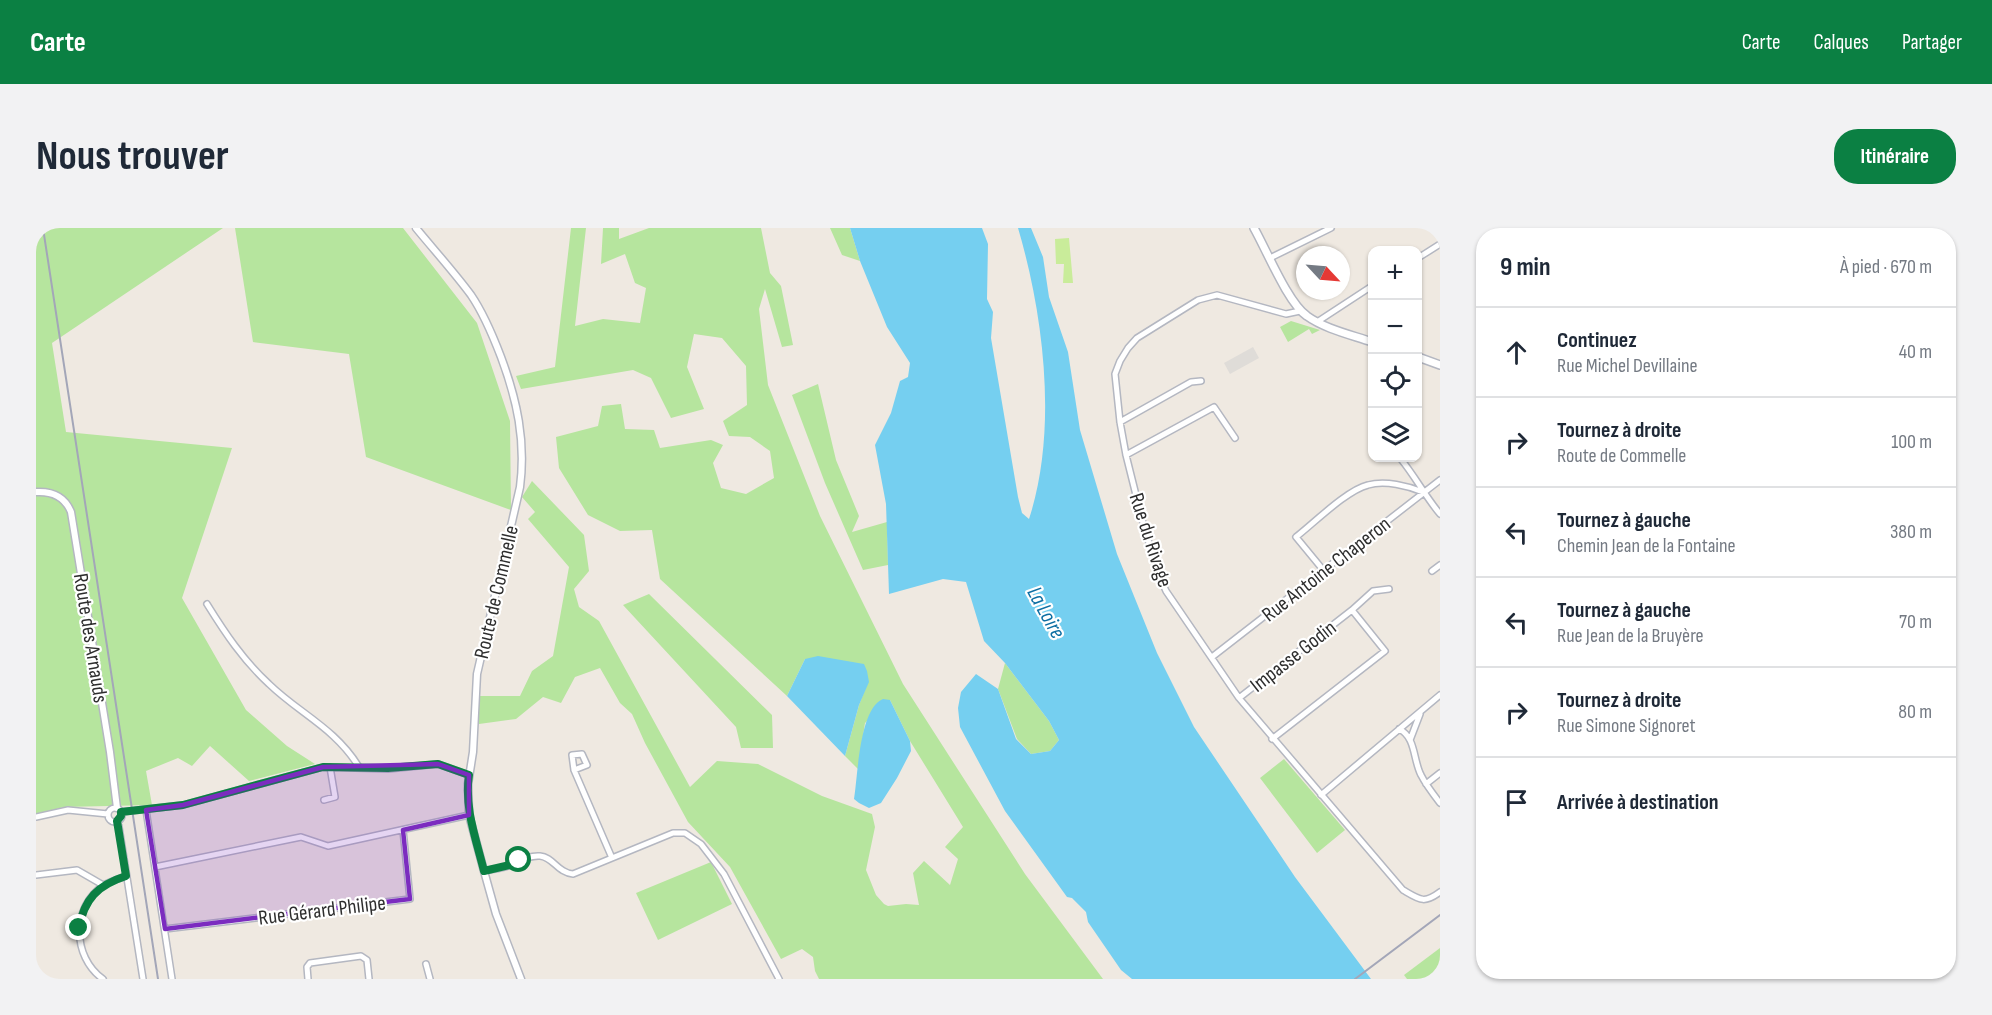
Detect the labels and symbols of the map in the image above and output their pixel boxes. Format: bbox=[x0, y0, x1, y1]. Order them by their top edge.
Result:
north arrow bbox=[1296, 246, 1350, 300]
street label: Rue du Rivage bbox=[1124, 490, 1177, 590]
street label: Rue Antoine Chaperon bbox=[1257, 511, 1396, 627]
street label: Route de Commelle bbox=[469, 523, 524, 661]
street label: Route des Arnauds bbox=[68, 572, 113, 705]
water label: La Loire bbox=[1020, 582, 1071, 644]
street label: Impasse Godin bbox=[1245, 615, 1341, 698]
route start bbox=[505, 846, 531, 872]
street label: Rue Gérard Philipe bbox=[257, 890, 387, 931]
route end bbox=[65, 914, 91, 940]

